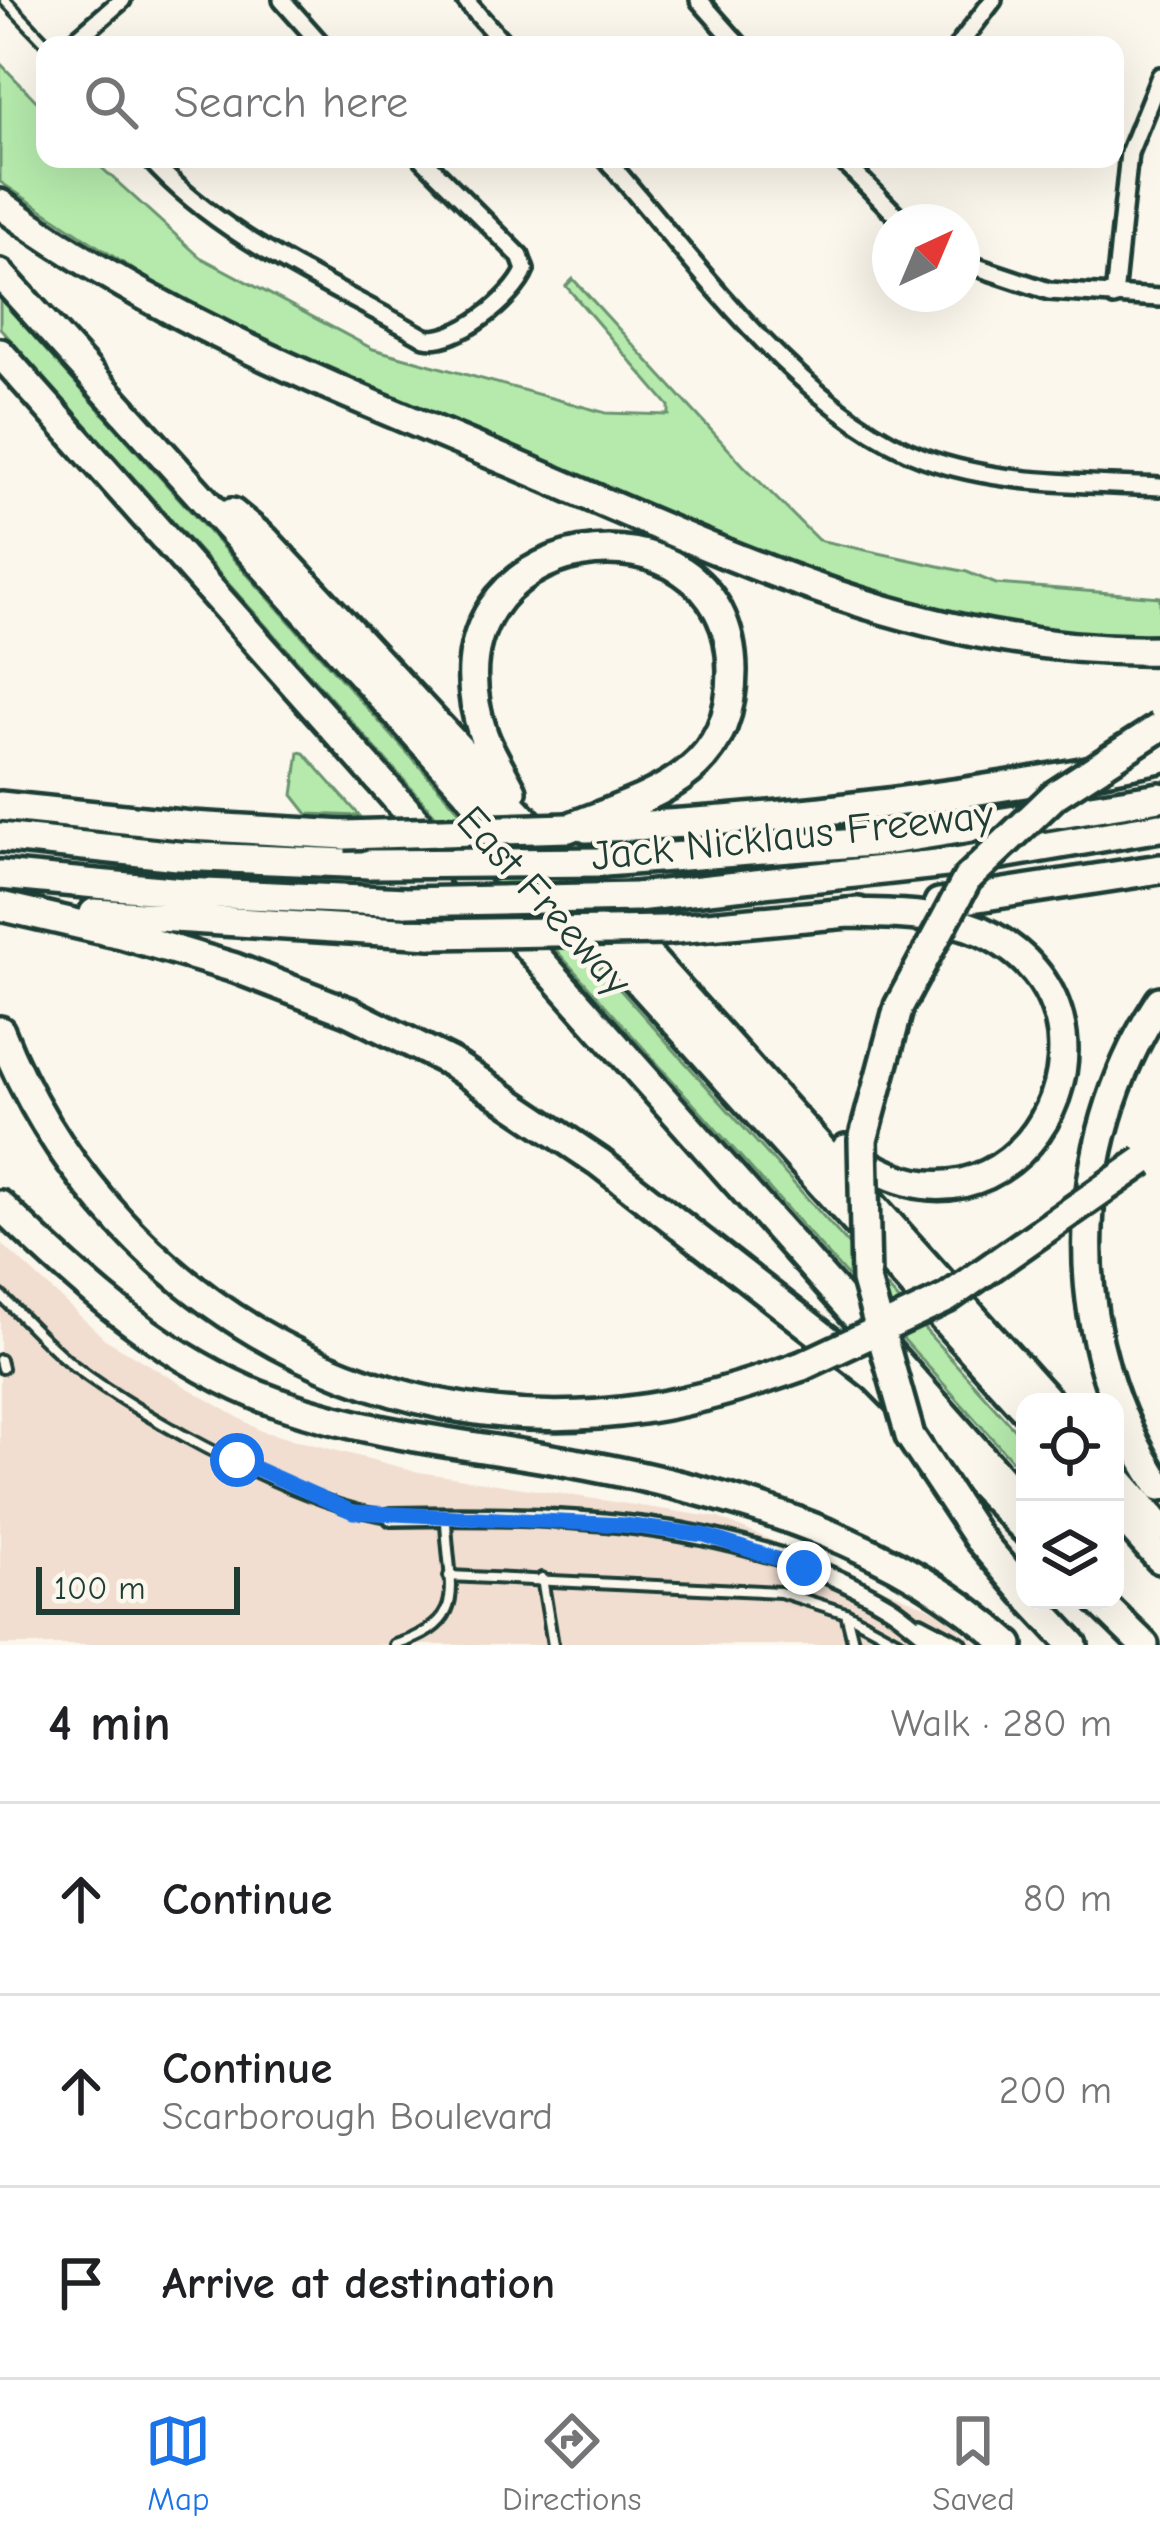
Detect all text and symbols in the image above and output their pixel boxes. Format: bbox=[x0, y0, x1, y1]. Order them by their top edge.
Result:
search box bbox=[36, 36, 1124, 168]
icon: search bbox=[78, 69, 144, 135]
text: Search here bbox=[174, 76, 408, 128]
north arrow bbox=[872, 204, 980, 312]
street label: Jack Nicklaus Freeway bbox=[589, 790, 996, 881]
street label: East Freeway bbox=[446, 796, 642, 1006]
map controls bbox=[1016, 1393, 1124, 1609]
button: locate bbox=[1016, 1393, 1124, 1501]
route start bbox=[210, 1433, 264, 1487]
button: layers bbox=[1016, 1501, 1124, 1609]
route end bbox=[777, 1541, 831, 1595]
scale bar bbox=[36, 1561, 240, 1614]
text: 100 m bbox=[54, 1569, 146, 1607]
text: 4 min bbox=[48, 1694, 171, 1753]
text: Walk · 280 m bbox=[891, 1701, 1112, 1746]
icon: ahead bbox=[48, 1866, 114, 1932]
text: Continue bbox=[162, 1873, 332, 1925]
text: 80 m bbox=[1023, 1876, 1112, 1921]
text: Continue bbox=[162, 2042, 332, 2094]
icon: ahead bbox=[48, 2058, 114, 2124]
text: 200 m bbox=[999, 2068, 1112, 2113]
text: Scarborough Boulevard bbox=[162, 2094, 553, 2139]
icon: arrive bbox=[48, 2250, 114, 2316]
text: Arrive at destination bbox=[162, 2257, 555, 2309]
tab: Map bbox=[145, 2408, 211, 2518]
tab: Directions bbox=[502, 2408, 642, 2518]
tab: Saved bbox=[932, 2408, 1015, 2518]

